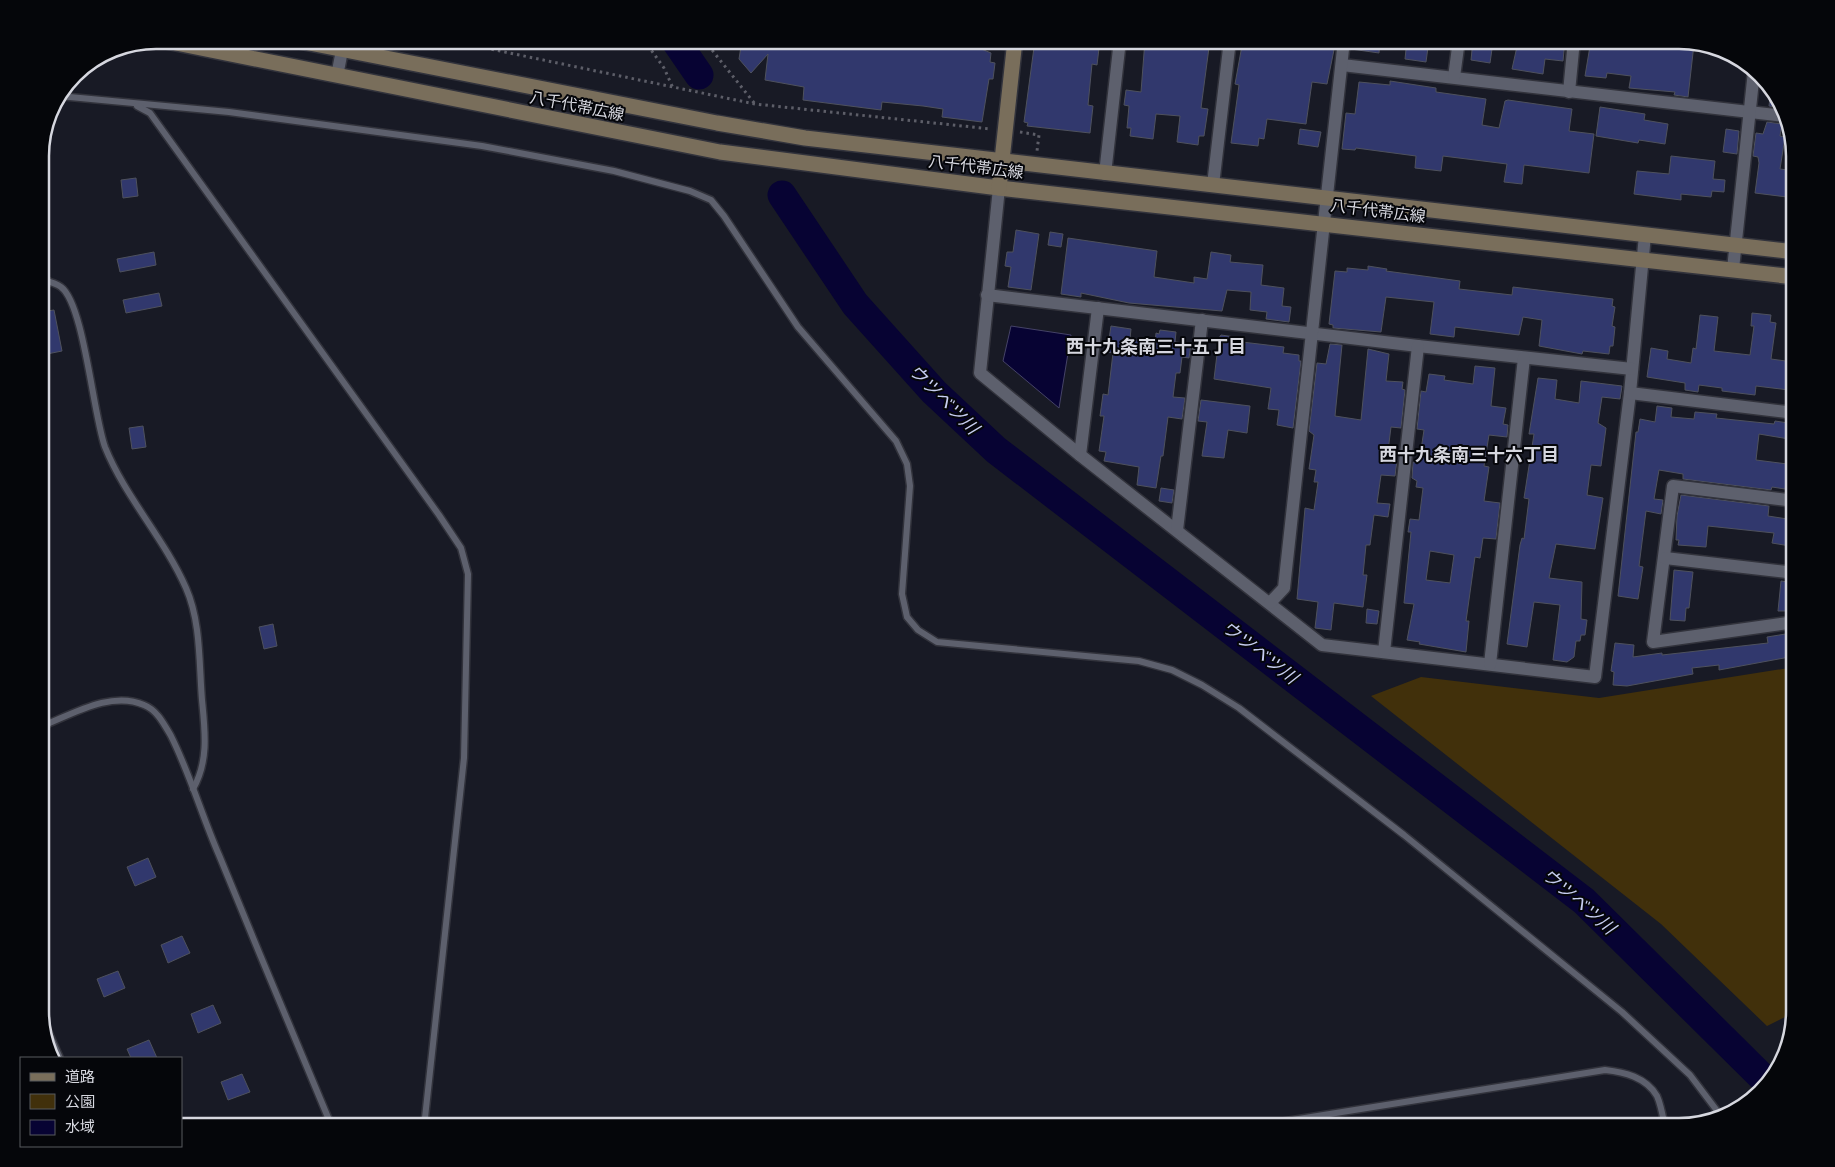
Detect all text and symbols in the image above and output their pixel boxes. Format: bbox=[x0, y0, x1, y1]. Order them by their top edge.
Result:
street label: 八千代帯広線 bbox=[528, 88, 626, 124]
street label: 八千代帯広線 bbox=[927, 152, 1025, 182]
street label: 八千代帯広線 bbox=[1329, 196, 1427, 226]
district label: 西十九条南三十五丁目 bbox=[1066, 336, 1246, 357]
water label: ウツベツ川 bbox=[905, 360, 985, 440]
district label: 西十九条南三十六丁目 bbox=[1379, 444, 1559, 465]
water label: ウツベツ川 bbox=[1218, 616, 1304, 689]
water label: ウツベツ川 bbox=[1538, 864, 1621, 940]
legend bbox=[20, 1057, 182, 1147]
text: 道路 bbox=[65, 1068, 95, 1086]
text: 公園 bbox=[65, 1093, 95, 1111]
text: 水域 bbox=[65, 1118, 95, 1136]

